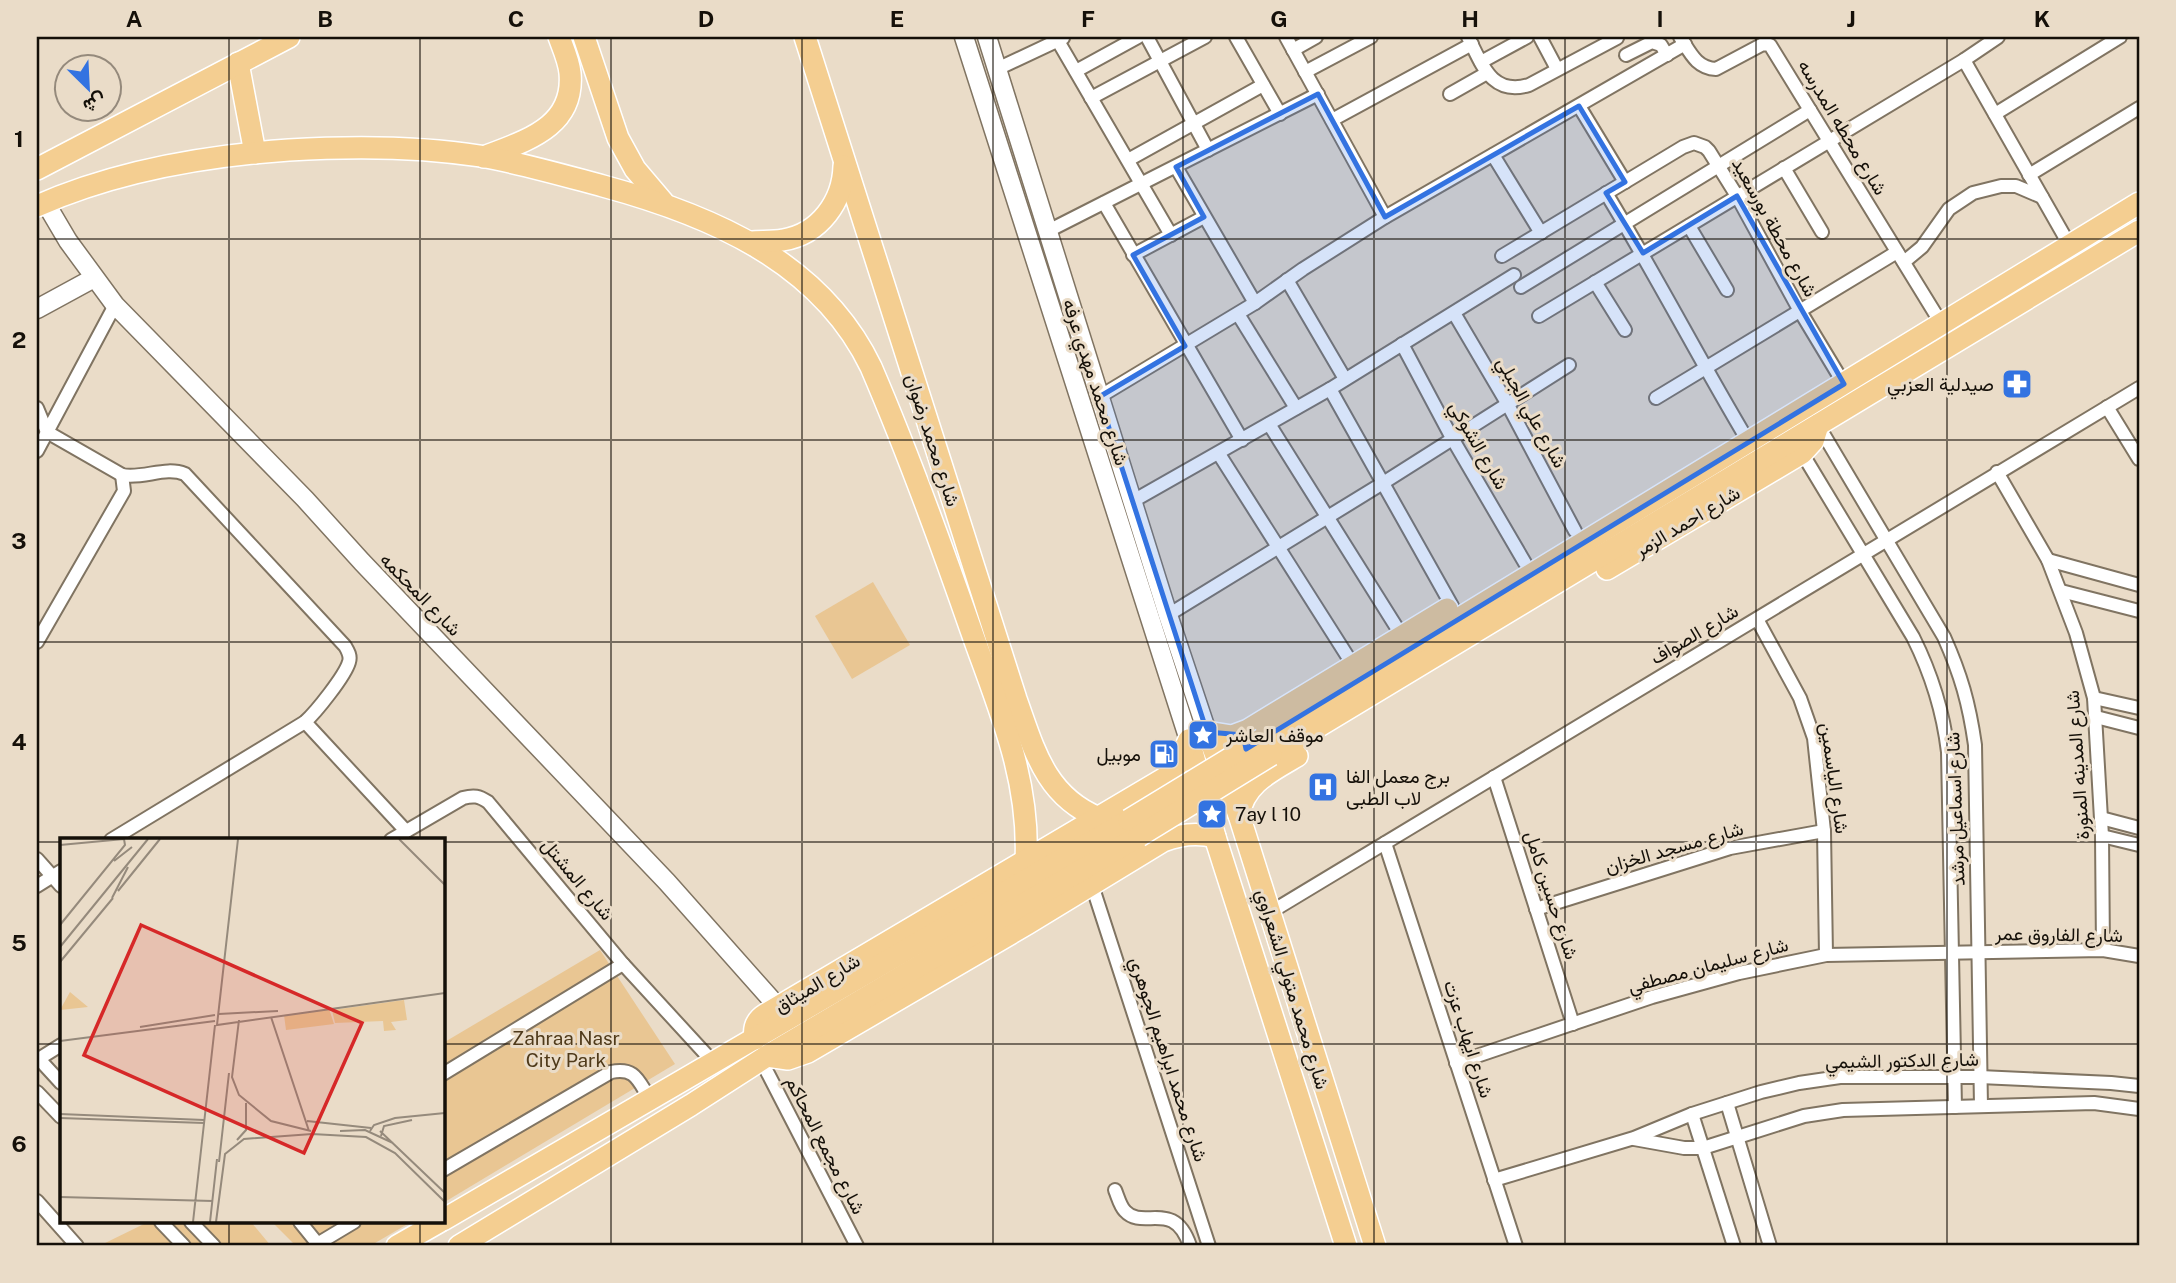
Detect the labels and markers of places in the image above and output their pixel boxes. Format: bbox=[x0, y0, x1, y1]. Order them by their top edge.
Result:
pharmacy icon: صيدلية العزبي bbox=[2000, 367, 2034, 401]
place label: صيدلية العزبي bbox=[1887, 373, 1994, 400]
place icon: موقف العاشر bbox=[1186, 718, 1220, 752]
place label: موقف العاشر bbox=[1225, 724, 1324, 747]
fuel station icon: موبيل bbox=[1147, 737, 1181, 771]
place label: موبيل bbox=[1097, 743, 1141, 766]
place label: برج معمل الفا لاب الطبى bbox=[1346, 765, 1450, 810]
hospital icon: برج معمل الفا لاب الطبى bbox=[1306, 770, 1340, 804]
place icon: 7ay l 10 bbox=[1195, 797, 1229, 831]
place label: 7ay l 10 bbox=[1235, 803, 1301, 825]

